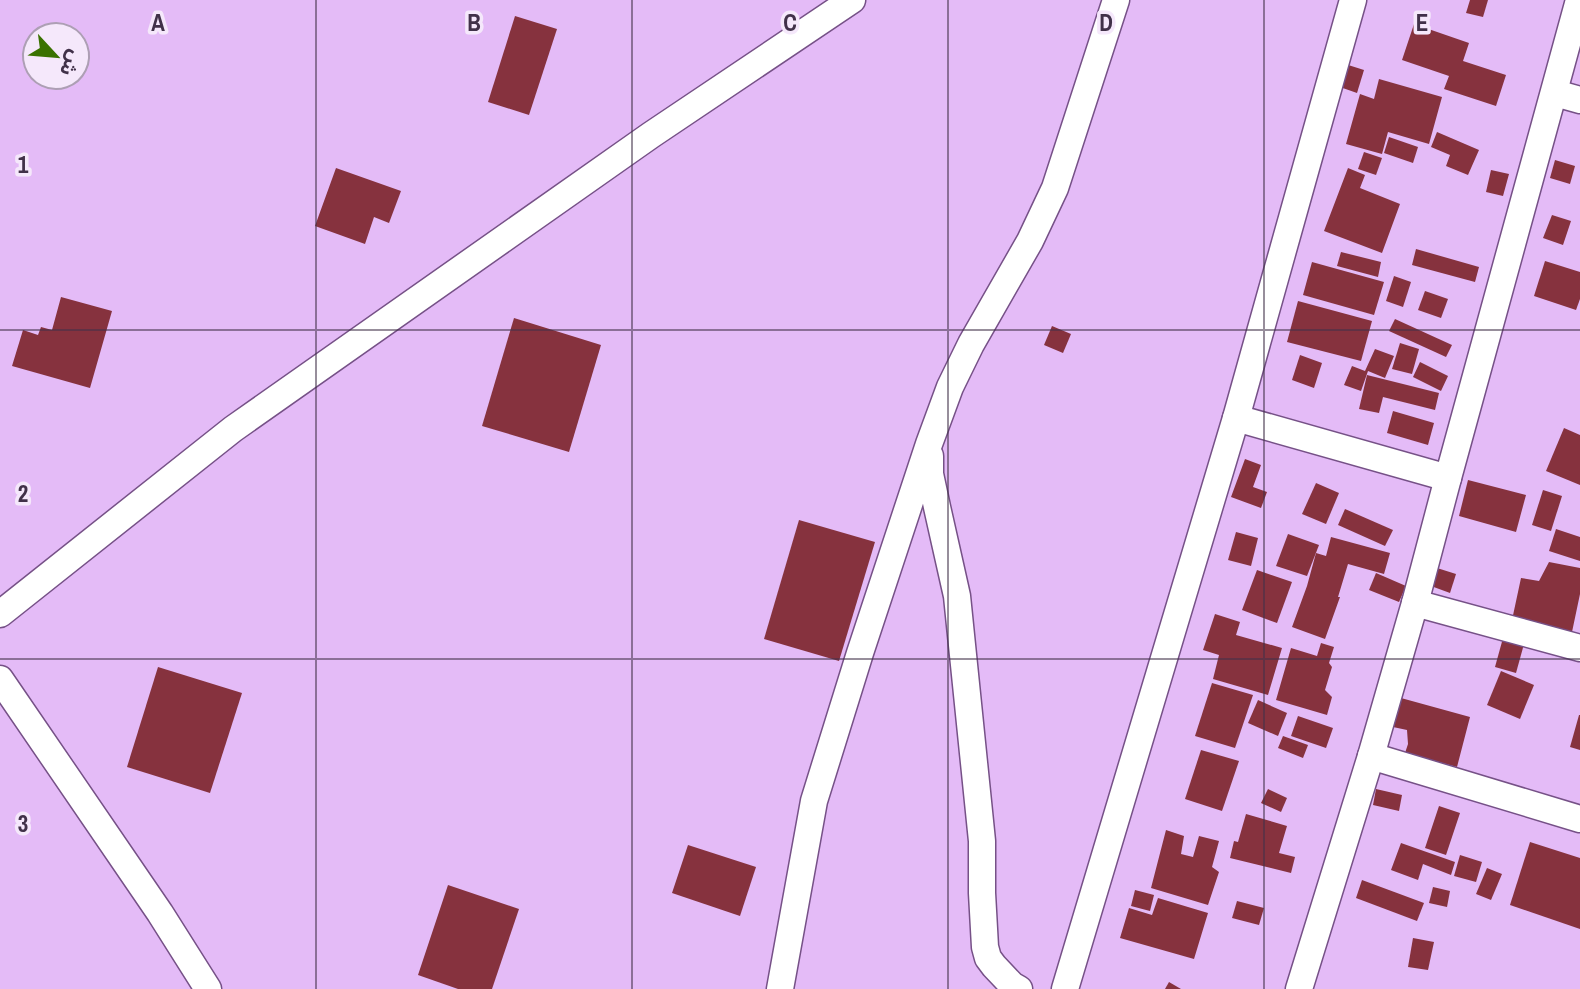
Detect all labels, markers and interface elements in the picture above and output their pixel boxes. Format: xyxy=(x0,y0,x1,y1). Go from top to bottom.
text: A xyxy=(151,7,165,38)
text: B xyxy=(467,7,481,38)
text: C xyxy=(783,7,797,38)
text: D xyxy=(1099,7,1113,38)
text: E xyxy=(1416,7,1428,38)
north arrow xyxy=(21,21,91,91)
text: ش xyxy=(54,46,89,81)
text: 1 xyxy=(18,149,29,180)
text: 2 xyxy=(18,478,28,509)
text: 3 xyxy=(18,808,28,839)

